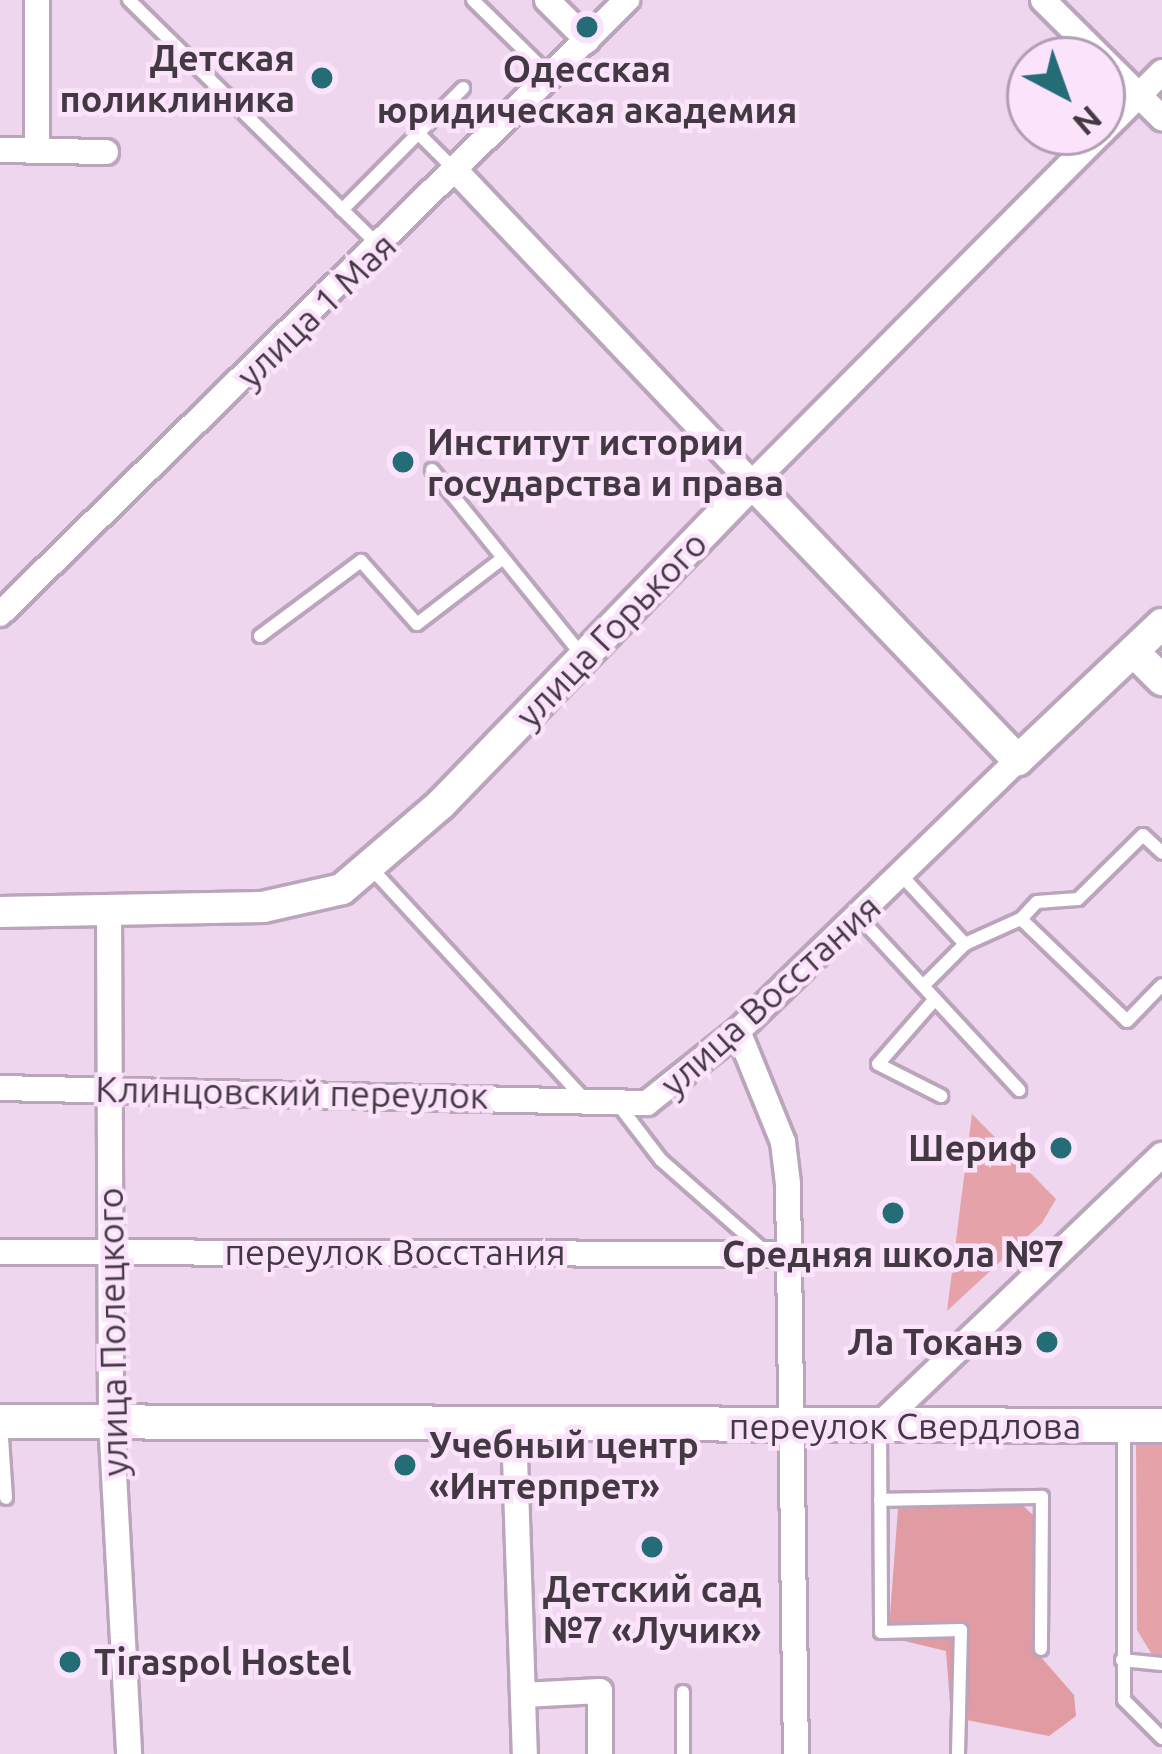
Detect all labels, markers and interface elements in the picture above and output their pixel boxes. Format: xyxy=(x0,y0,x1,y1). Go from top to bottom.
marker: Одесская юридическая академия xyxy=(574,14,600,40)
place label: Детская поликлиника xyxy=(60,35,295,120)
north arrow xyxy=(1006,36,1126,156)
place label: Одесская юридическая академия xyxy=(377,46,797,131)
marker: Детская поликлиника xyxy=(306,62,338,94)
text: N xyxy=(1067,99,1109,143)
street label: улица 1 Мая xyxy=(227,223,405,397)
place label: Институт истории государства и права xyxy=(427,419,784,504)
marker: Институт истории государства и права xyxy=(390,449,416,475)
street label: улица Горького xyxy=(506,522,716,736)
street label: улица Восстания xyxy=(651,885,889,1105)
street label: Клинцовский переулок xyxy=(95,1067,489,1117)
place label: Шериф xyxy=(908,1126,1037,1170)
marker: Шериф xyxy=(1048,1135,1074,1161)
street label: улица Полецкого xyxy=(88,1187,136,1477)
marker: Средняя школа №7 xyxy=(880,1200,906,1226)
street label: переулок Восстания xyxy=(224,1230,566,1274)
place label: Средняя школа №7 xyxy=(722,1232,1064,1276)
place label: Ла Токанэ xyxy=(847,1320,1023,1364)
marker: Ла Токанэ xyxy=(1034,1329,1060,1355)
street label: переулок Свердлова xyxy=(729,1404,1081,1448)
place label: Учебный центр «Интерпрет» xyxy=(429,1422,699,1507)
marker: Учебный центр «Интерпрет» xyxy=(392,1452,418,1478)
marker: Детский сад №7 «Лучик» xyxy=(639,1534,665,1560)
place label: Детский сад №7 «Лучик» xyxy=(543,1566,761,1651)
place label: Tiraspol Hostel xyxy=(94,1640,352,1684)
marker: Tiraspol Hostel xyxy=(57,1649,83,1675)

